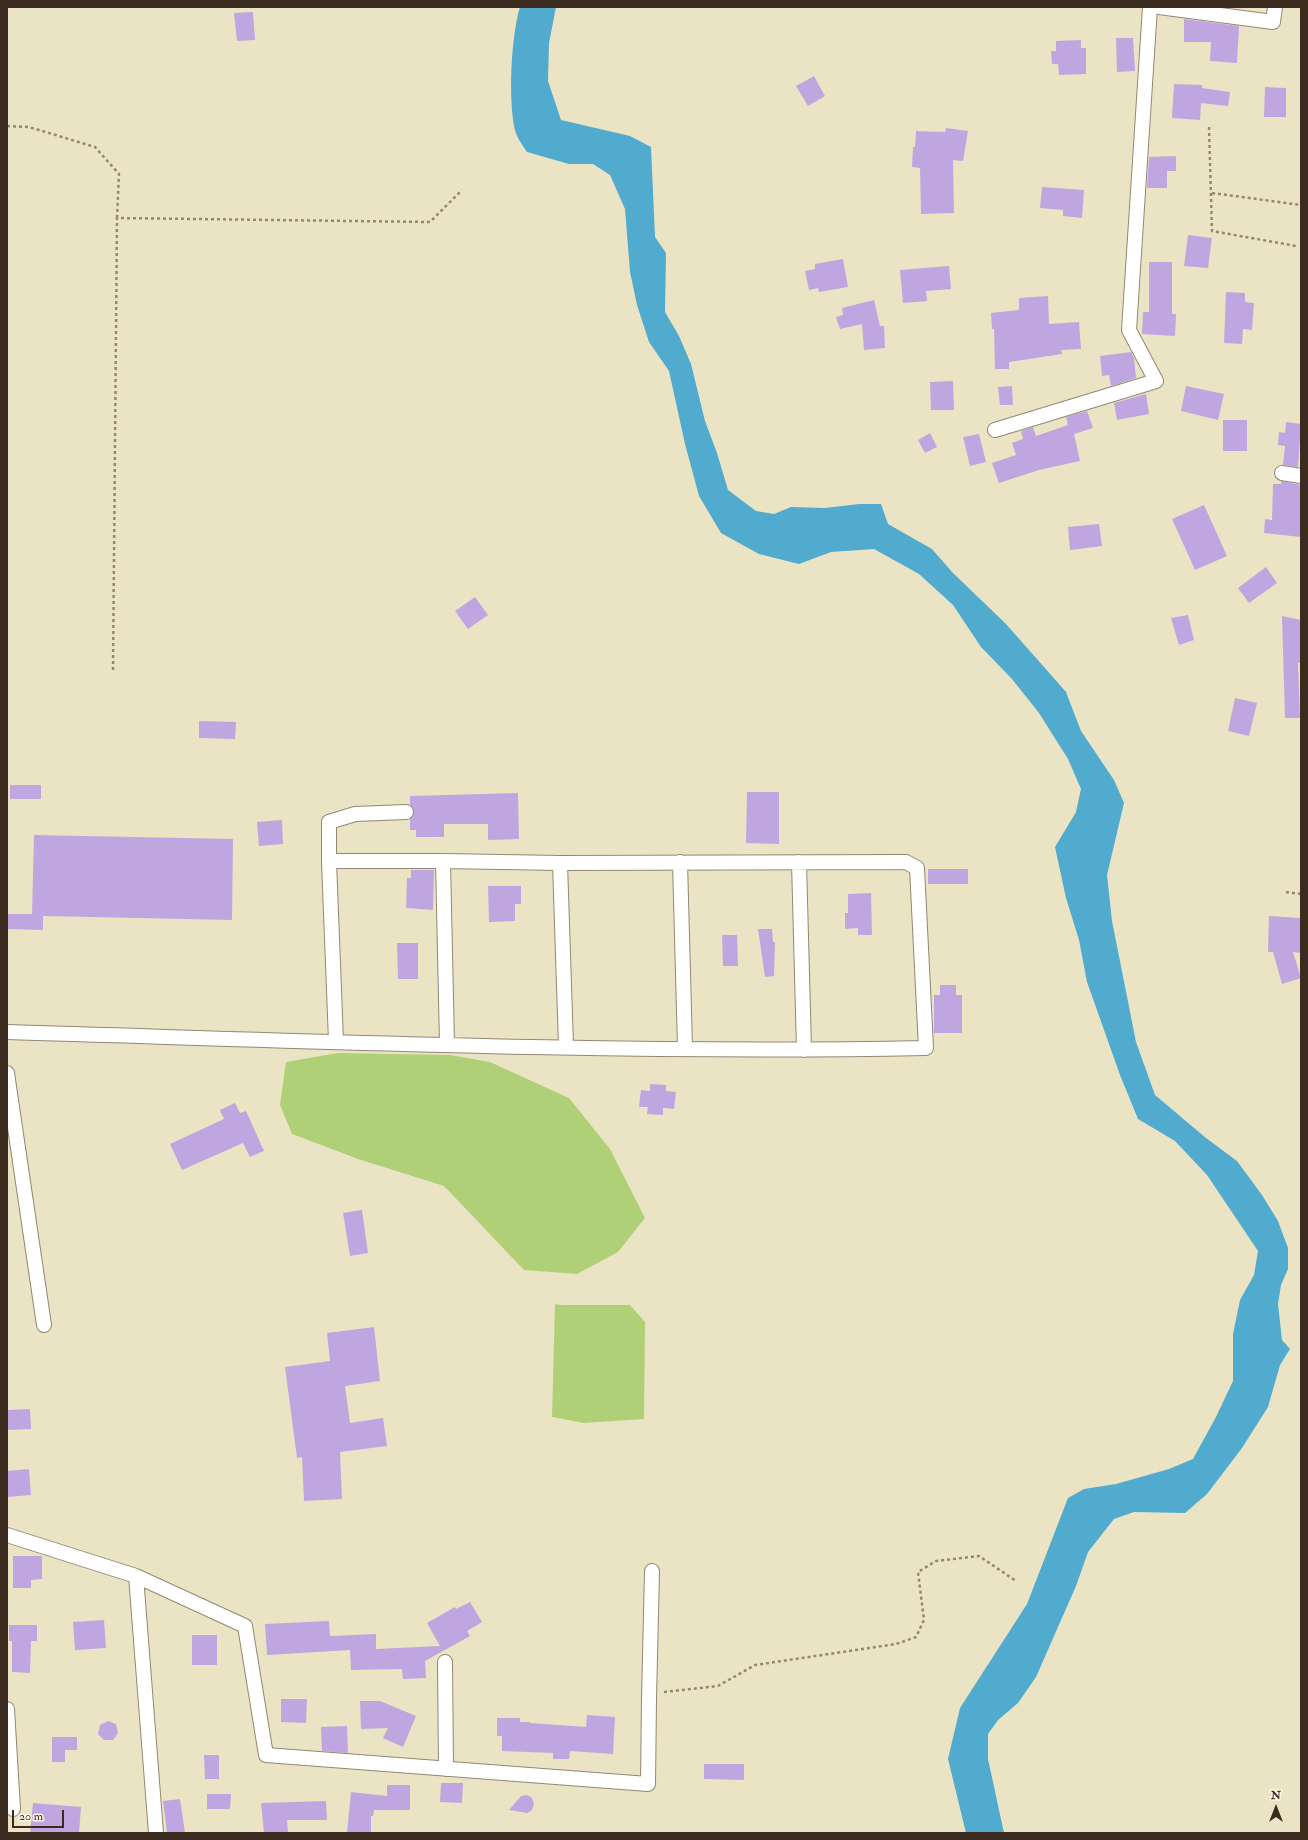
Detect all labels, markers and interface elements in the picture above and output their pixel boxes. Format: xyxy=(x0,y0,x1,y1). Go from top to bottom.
north arrow xyxy=(1256,1788,1296,1828)
text: N xyxy=(1271,1789,1281,1802)
scale bar xyxy=(14,1802,66,1828)
text: 20 m xyxy=(19,1809,43,1824)

